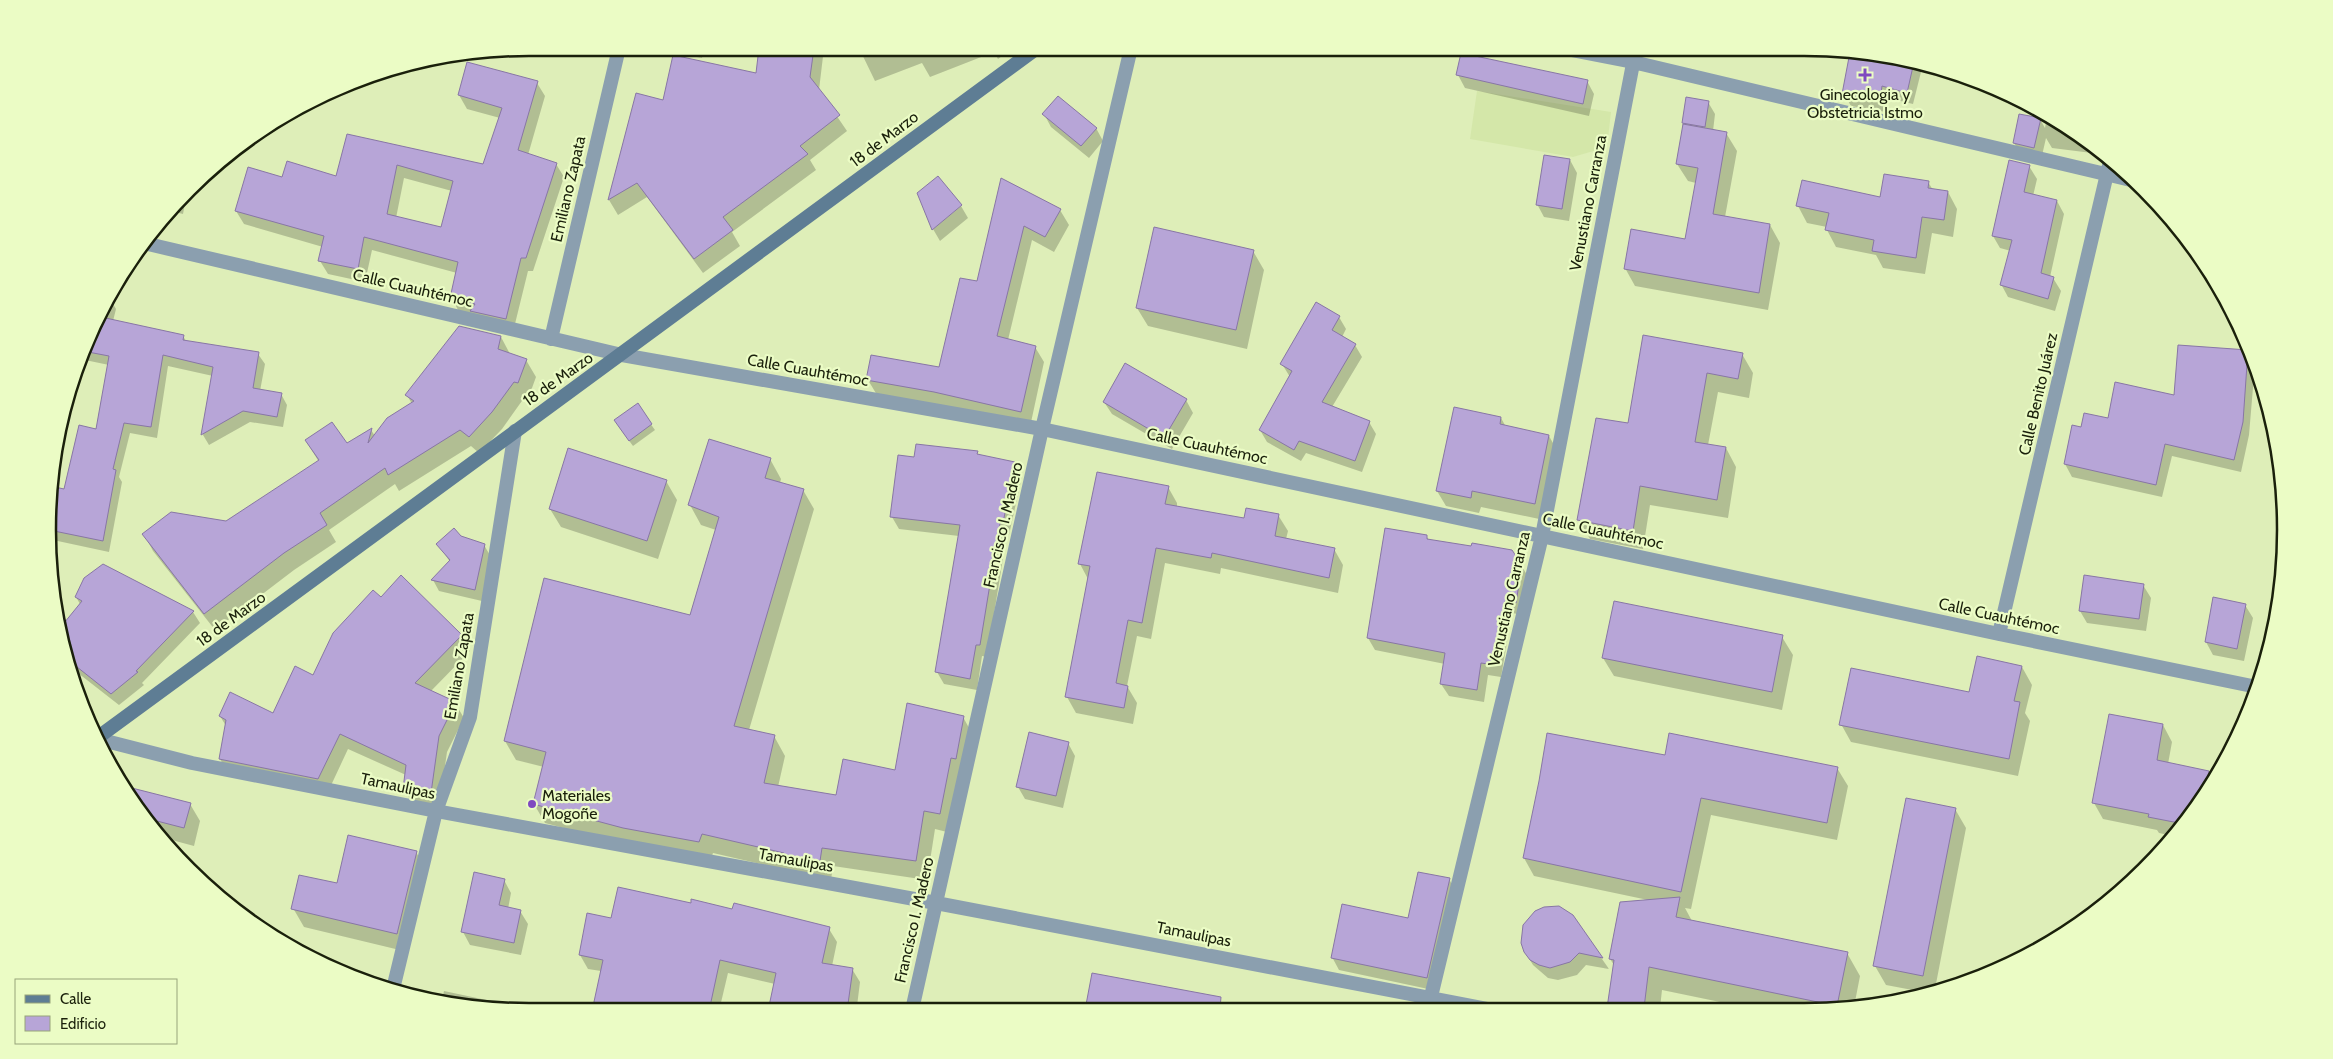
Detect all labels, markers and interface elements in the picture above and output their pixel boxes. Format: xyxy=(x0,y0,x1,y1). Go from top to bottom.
marker: Ginecologia y Obstetricia Istmo xyxy=(1858,68,1872,82)
place label: Ginecologia y Obstetricia Istmo xyxy=(1807,85,1923,122)
street label: 18 de Marzo xyxy=(846,107,922,171)
street label: Venustiano Carranza xyxy=(1565,133,1611,273)
street label: Emiliano Zapata xyxy=(547,134,589,244)
street label: Calle Cuauhtémoc xyxy=(351,265,475,311)
street label: Calle Benito Juárez xyxy=(2015,330,2061,457)
street label: 18 de Marzo xyxy=(519,348,597,410)
street label: Calle Cuauhtémoc xyxy=(746,350,870,390)
street label: Calle Cuauhtémoc xyxy=(1145,424,1269,468)
street label: Francisco I. Madero xyxy=(979,460,1027,590)
street label: Calle Cuauhtémoc xyxy=(1541,509,1665,553)
street label: Venustiano Carranza xyxy=(1484,529,1534,668)
street label: 18 de Marzo xyxy=(193,587,269,650)
street label: Calle Cuauhtémoc xyxy=(1937,594,2061,638)
street label: Emiliano Zapata xyxy=(440,611,478,721)
street label: Tamaulipas xyxy=(359,769,437,803)
place label: Materiales Mogoñe xyxy=(542,786,611,823)
marker: Materiales Mogoñe xyxy=(526,798,538,810)
street label: Tamaulipas xyxy=(757,844,835,876)
street label: Francisco I. Madero xyxy=(890,855,938,985)
street label: Tamaulipas xyxy=(1155,917,1233,951)
legend xyxy=(15,979,178,1044)
text: Calle xyxy=(60,990,91,1008)
text: Edificio xyxy=(60,1015,106,1033)

